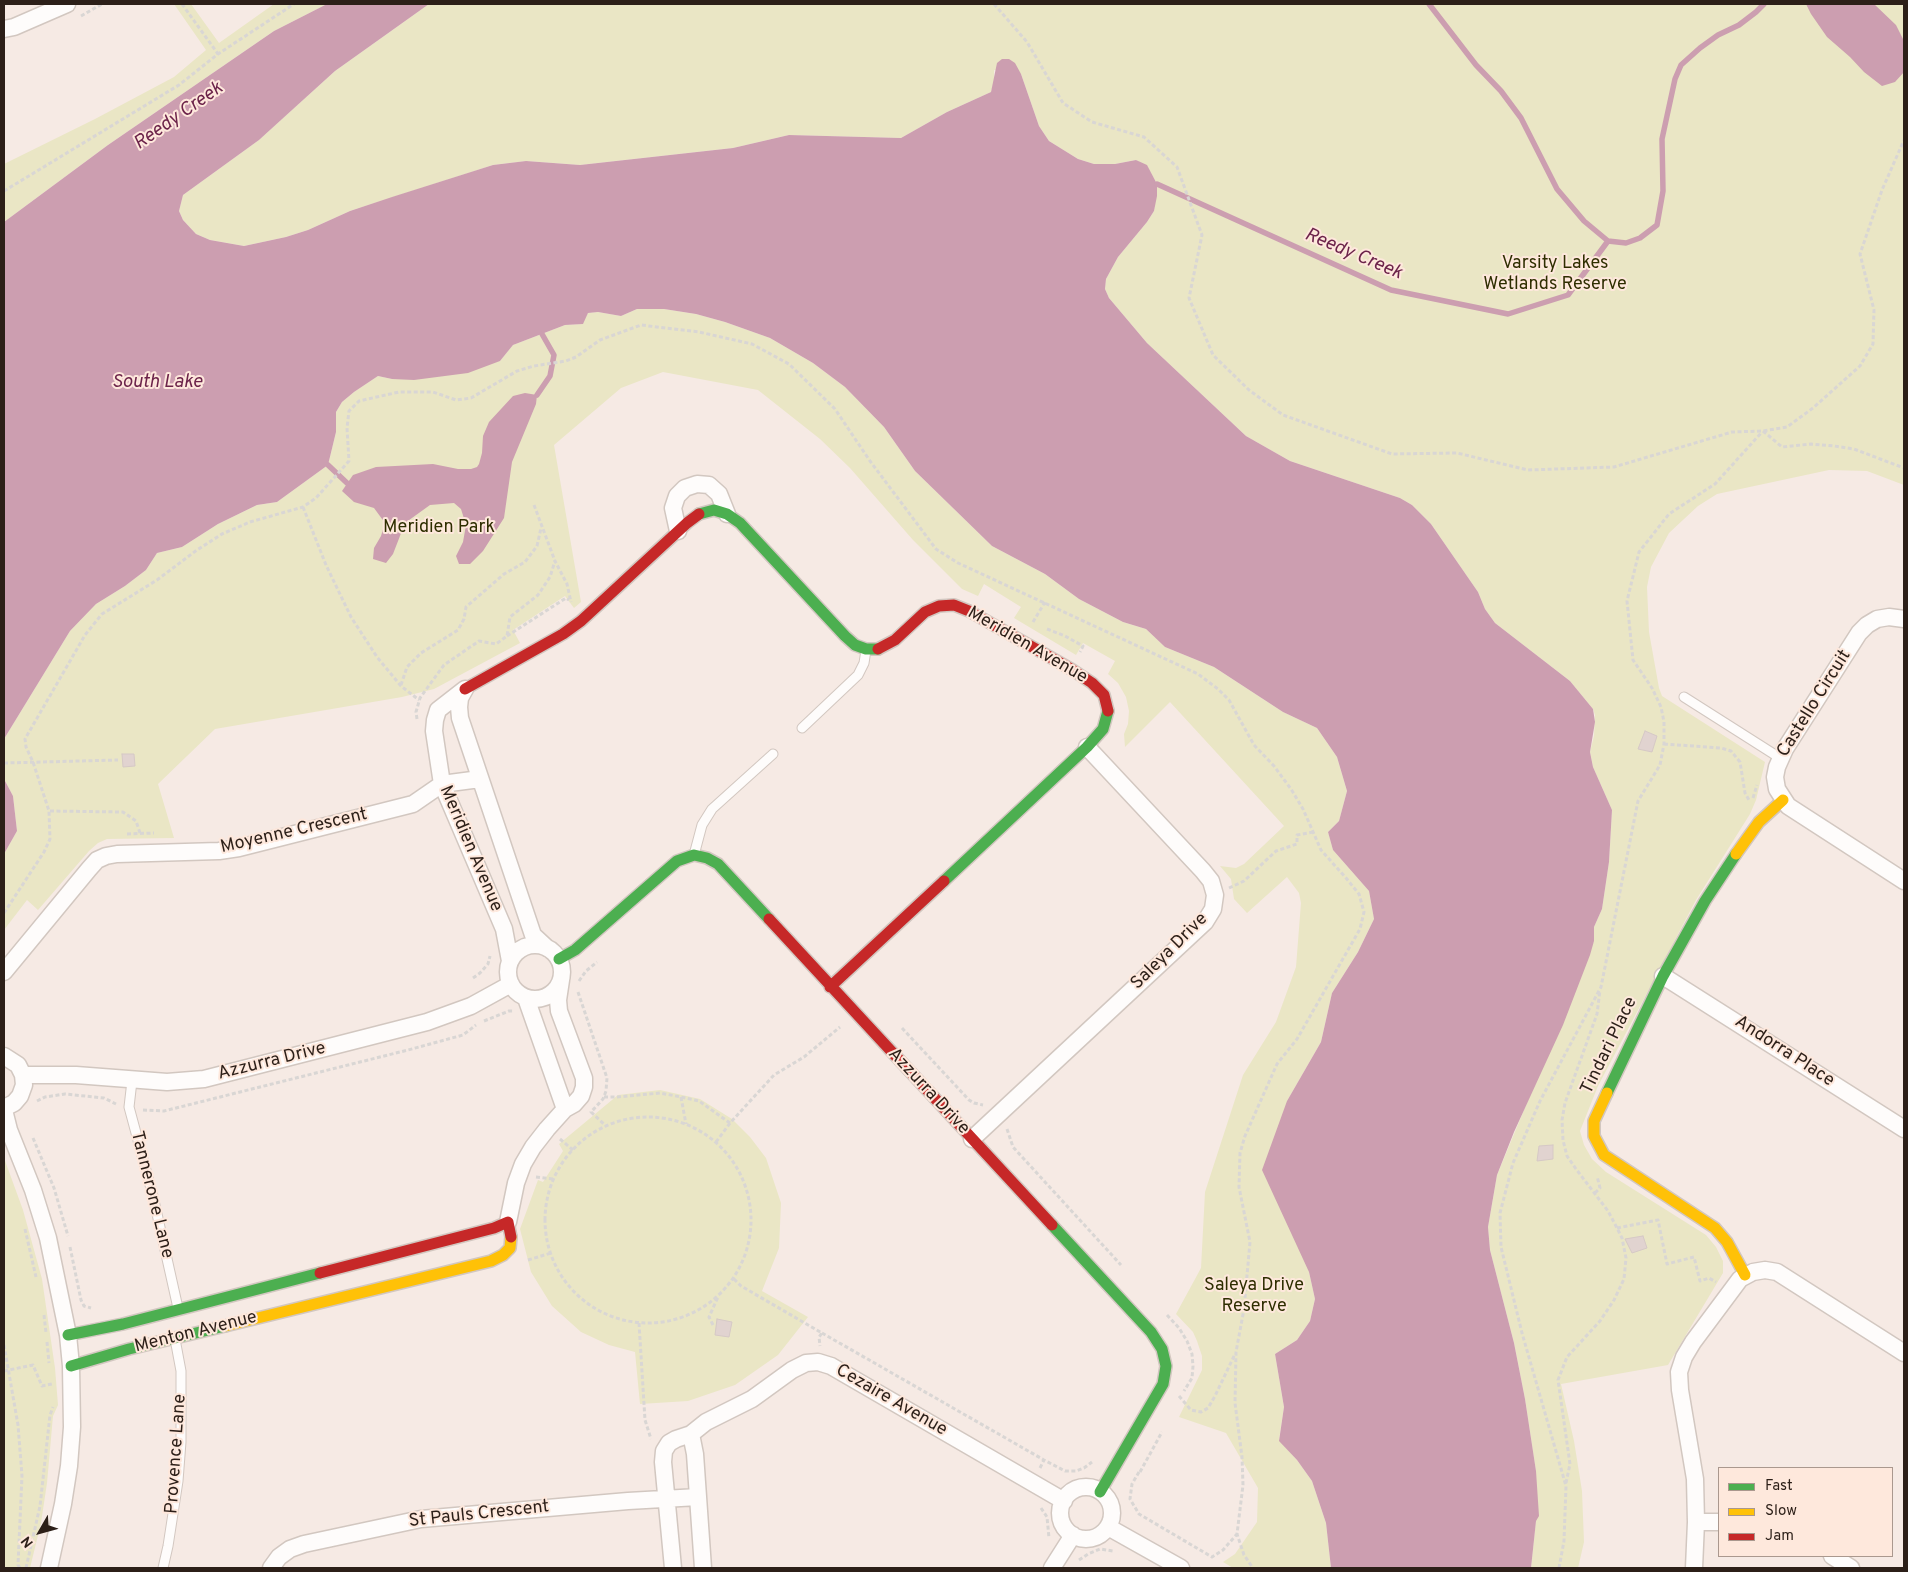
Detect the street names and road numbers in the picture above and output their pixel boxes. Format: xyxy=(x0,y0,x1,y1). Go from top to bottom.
street label: Meridien Avenue xyxy=(963,603,1091,689)
street label: Castello Circuit xyxy=(1773,646,1857,762)
street label: Meridien Avenue xyxy=(434,783,506,915)
street label: Moyenne Crescent xyxy=(218,805,370,859)
street label: Saleya Drive xyxy=(1127,909,1213,995)
street label: Tindari Place xyxy=(1577,994,1643,1098)
street label: Andorra Place xyxy=(1730,1012,1838,1092)
street label: Azzurra Drive xyxy=(216,1038,328,1086)
street label: Azzurra Drive xyxy=(882,1044,974,1140)
street label: Tannerone Lane xyxy=(125,1129,177,1261)
street label: Menton Avenue xyxy=(133,1307,259,1359)
street label: Cezaire Avenue xyxy=(831,1360,951,1442)
street label: Provence Lane xyxy=(162,1393,192,1515)
street label: St Pauls Crescent xyxy=(408,1497,550,1533)

